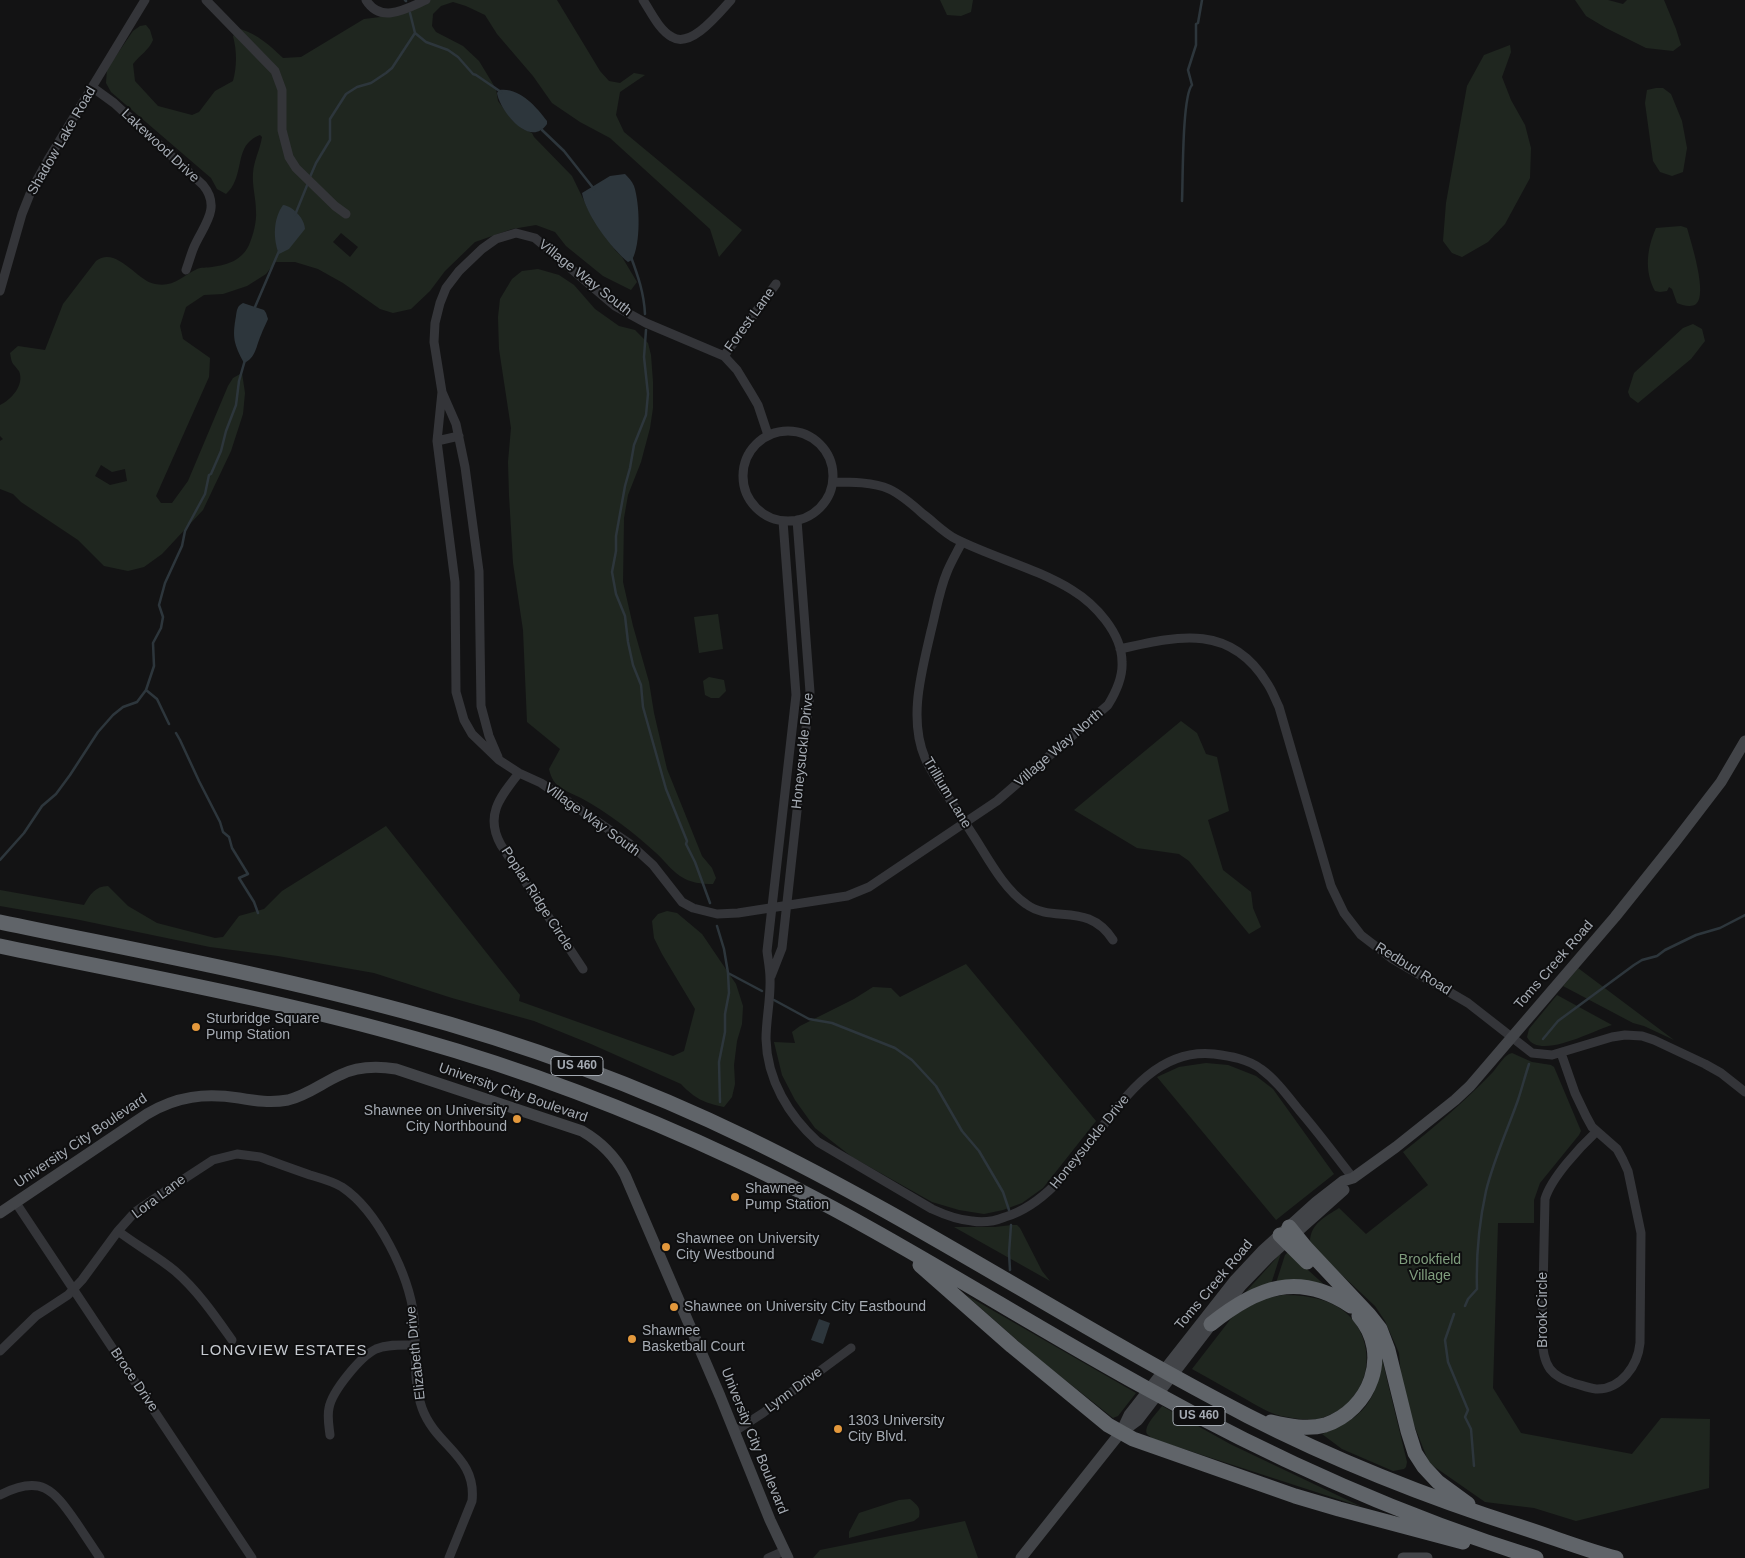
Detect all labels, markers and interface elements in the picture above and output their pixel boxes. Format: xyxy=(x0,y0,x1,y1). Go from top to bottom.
street label: Shadow Lake Road xyxy=(24,84,100,198)
street label: Lakewood Drive xyxy=(118,106,202,186)
street label: Village Way South xyxy=(535,236,635,320)
street label: Forest Lane xyxy=(721,285,779,355)
street label: Honeysuckle Drive xyxy=(789,692,817,810)
street label: Village Way North xyxy=(1012,705,1106,791)
street label: Trillium Lane xyxy=(919,755,975,831)
street label: Village Way South xyxy=(541,780,643,860)
street label: Poplar Ridge Circle xyxy=(497,844,577,954)
street label: Toms Creek Road xyxy=(1511,917,1597,1013)
street label: Redbud Road xyxy=(1372,939,1454,999)
place label: Sturbridge Square Pump Station xyxy=(206,1011,320,1044)
marker: Sturbridge Square Pump Station xyxy=(190,1021,202,1033)
road number: US 460 xyxy=(551,1056,603,1076)
street label: University City Boulevard xyxy=(436,1060,590,1126)
street label: University City Boulevard xyxy=(11,1090,151,1192)
street label: Honeysuckle Drive xyxy=(1047,1091,1133,1193)
place label: Shawnee on University City Northbound xyxy=(364,1103,507,1136)
marker: Shawnee on University City Northbound xyxy=(511,1113,523,1125)
street label: Lora Lane xyxy=(129,1171,189,1223)
place label: Shawnee Pump Station xyxy=(745,1181,829,1214)
marker: Shawnee Pump Station xyxy=(729,1191,741,1203)
place label: Shawnee on University City Westbound xyxy=(676,1231,819,1264)
street label: Toms Creek Road xyxy=(1172,1237,1256,1333)
marker: Shawnee on University City Westbound xyxy=(660,1241,672,1253)
park label: Brookfield Village xyxy=(1399,1252,1461,1284)
street label: Brook Circle xyxy=(1535,1272,1551,1348)
place label: Shawnee on University City Eastbound xyxy=(684,1299,926,1315)
marker: Shawnee on University City Eastbound xyxy=(668,1301,680,1313)
street label: Elizabeth Drive xyxy=(403,1305,429,1401)
place label: Shawnee Basketball Court xyxy=(642,1323,745,1355)
marker: Shawnee Basketball Court xyxy=(626,1333,638,1345)
district label: LONGVIEW ESTATES xyxy=(198,1342,370,1360)
street label: Broce Drive xyxy=(107,1345,161,1415)
street label: Lynn Drive xyxy=(762,1364,826,1416)
street label: University City Boulevard xyxy=(717,1365,791,1517)
road number: US 460 xyxy=(1173,1406,1225,1425)
place label: 1303 University City Blvd. xyxy=(848,1413,944,1445)
marker: 1303 University City Blvd. xyxy=(832,1423,844,1435)

